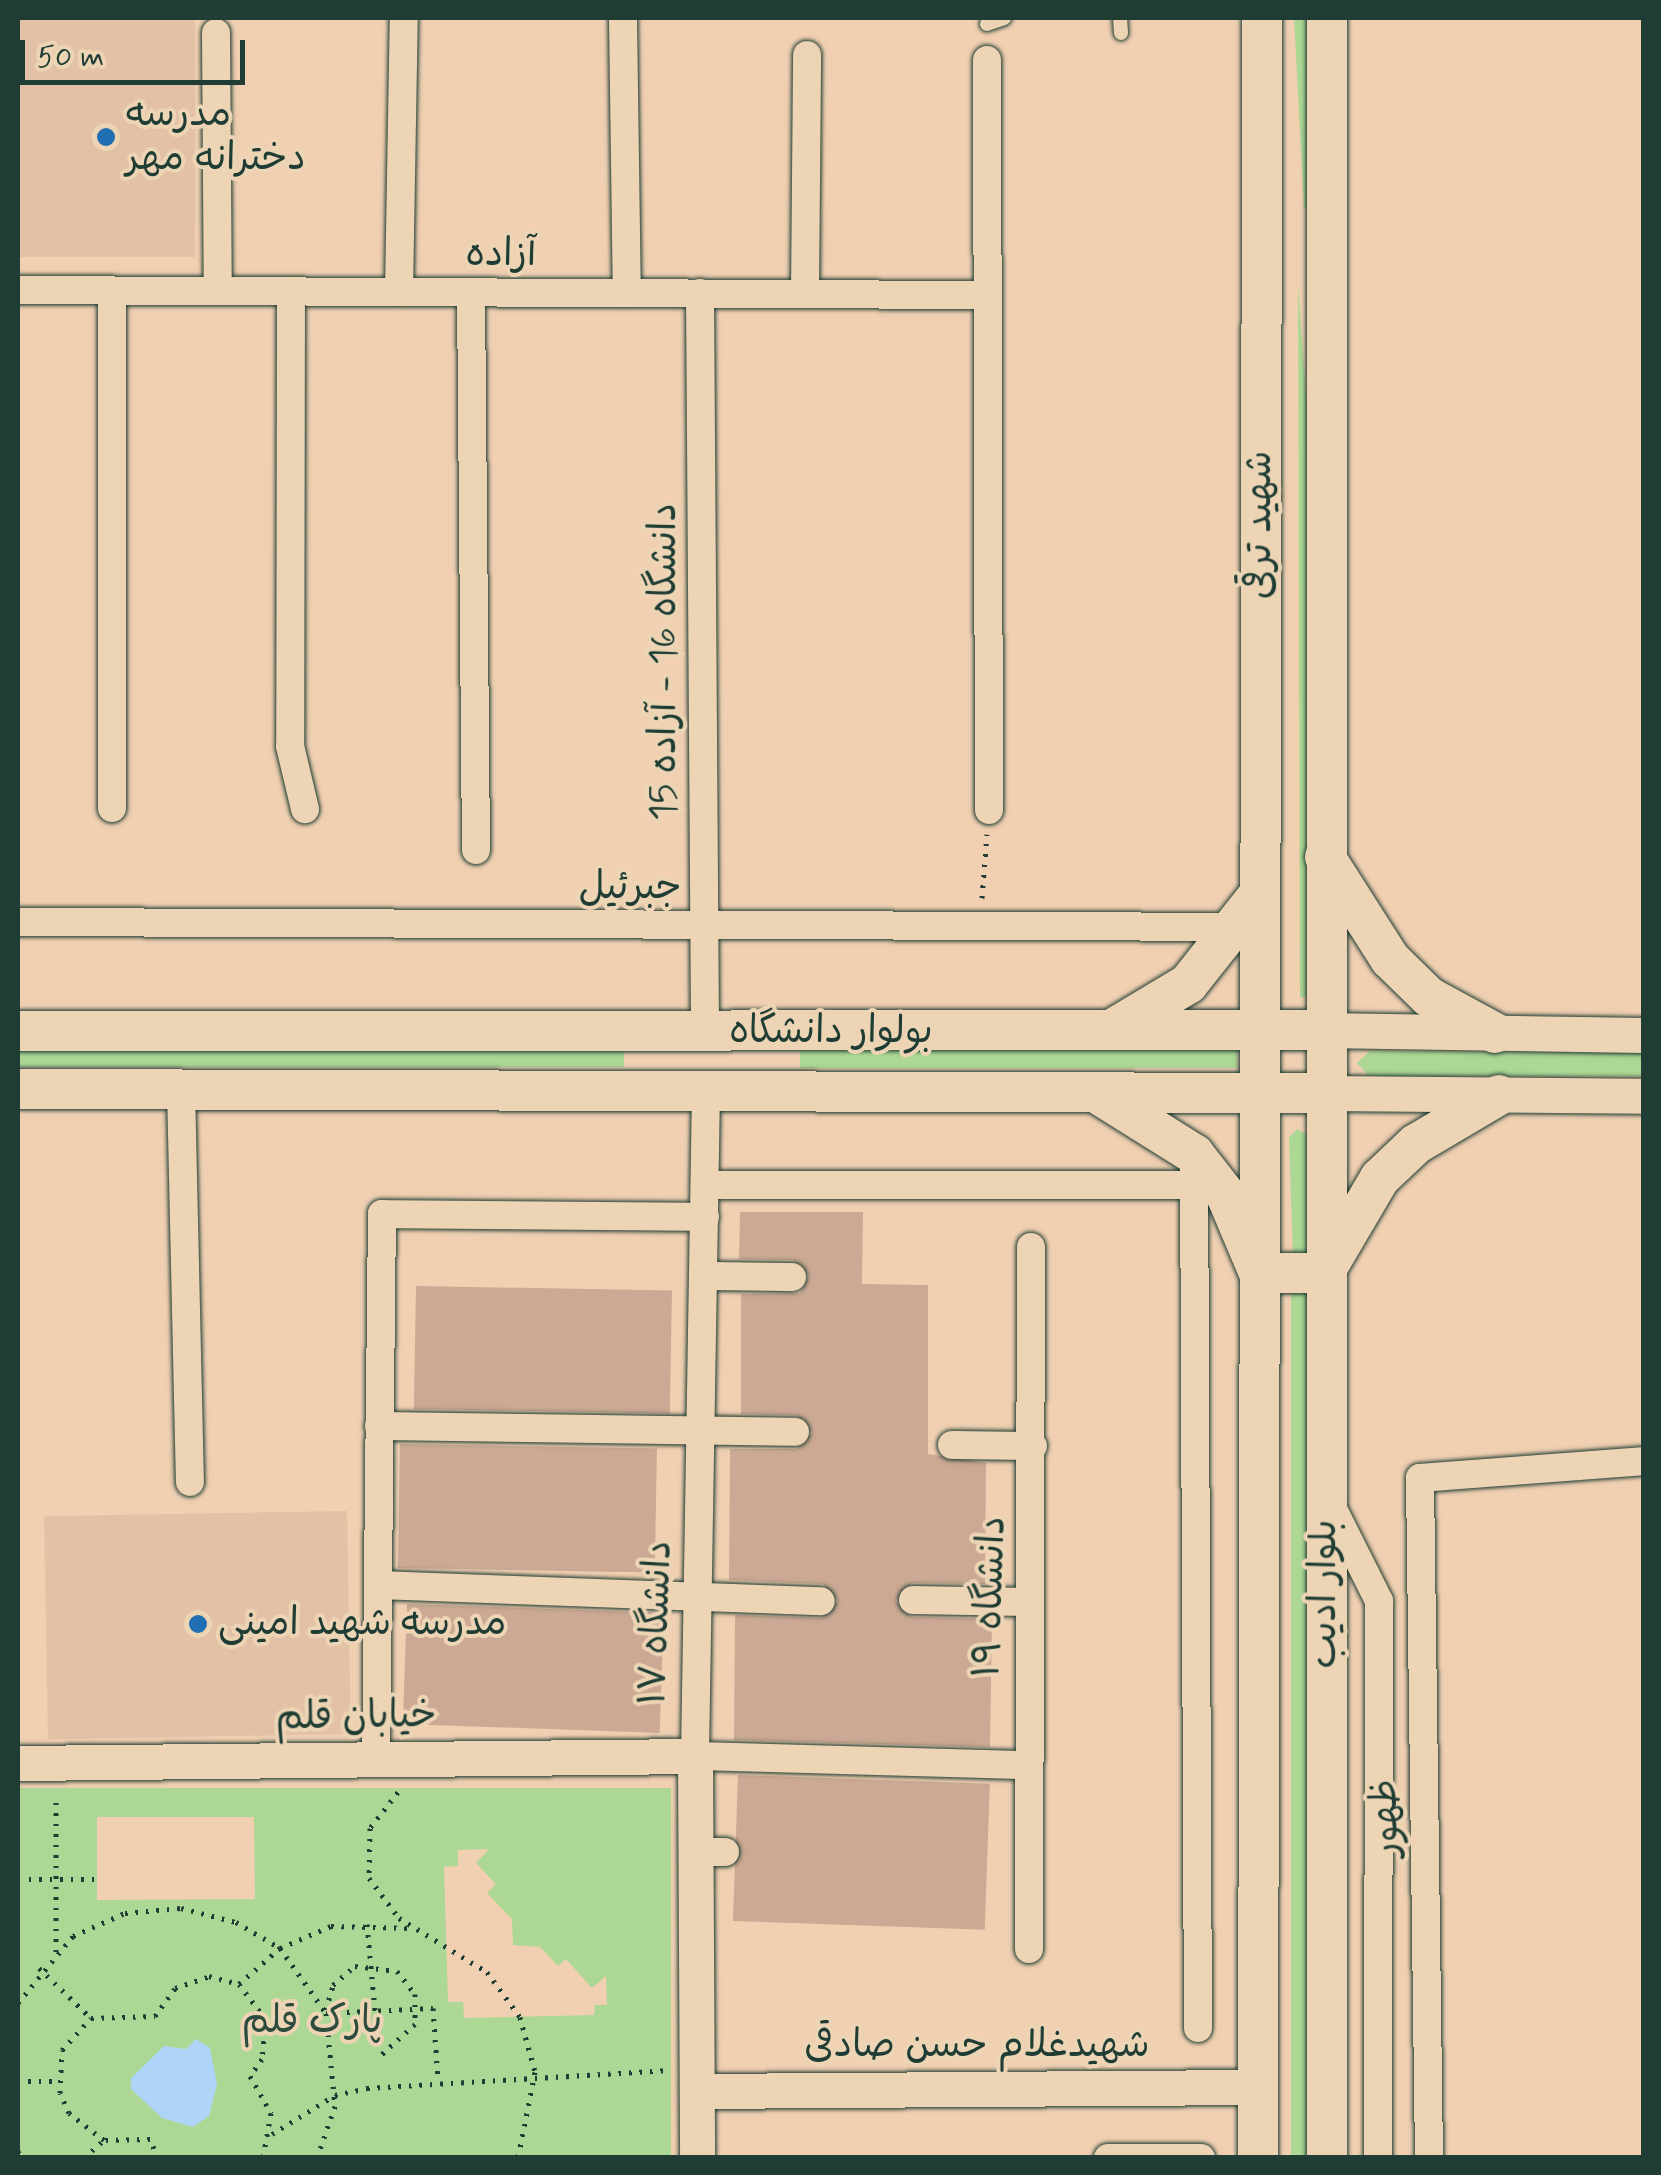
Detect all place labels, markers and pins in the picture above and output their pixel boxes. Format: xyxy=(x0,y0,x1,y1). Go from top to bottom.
place label: مدرسه دخترانه مهر xyxy=(126,92,306,182)
marker: مدرسه دخترانه مهر xyxy=(95,126,117,148)
place label: مدرسه شهید امینی xyxy=(218,1601,506,1647)
marker: مدرسه شهید امینی xyxy=(187,1613,209,1635)

